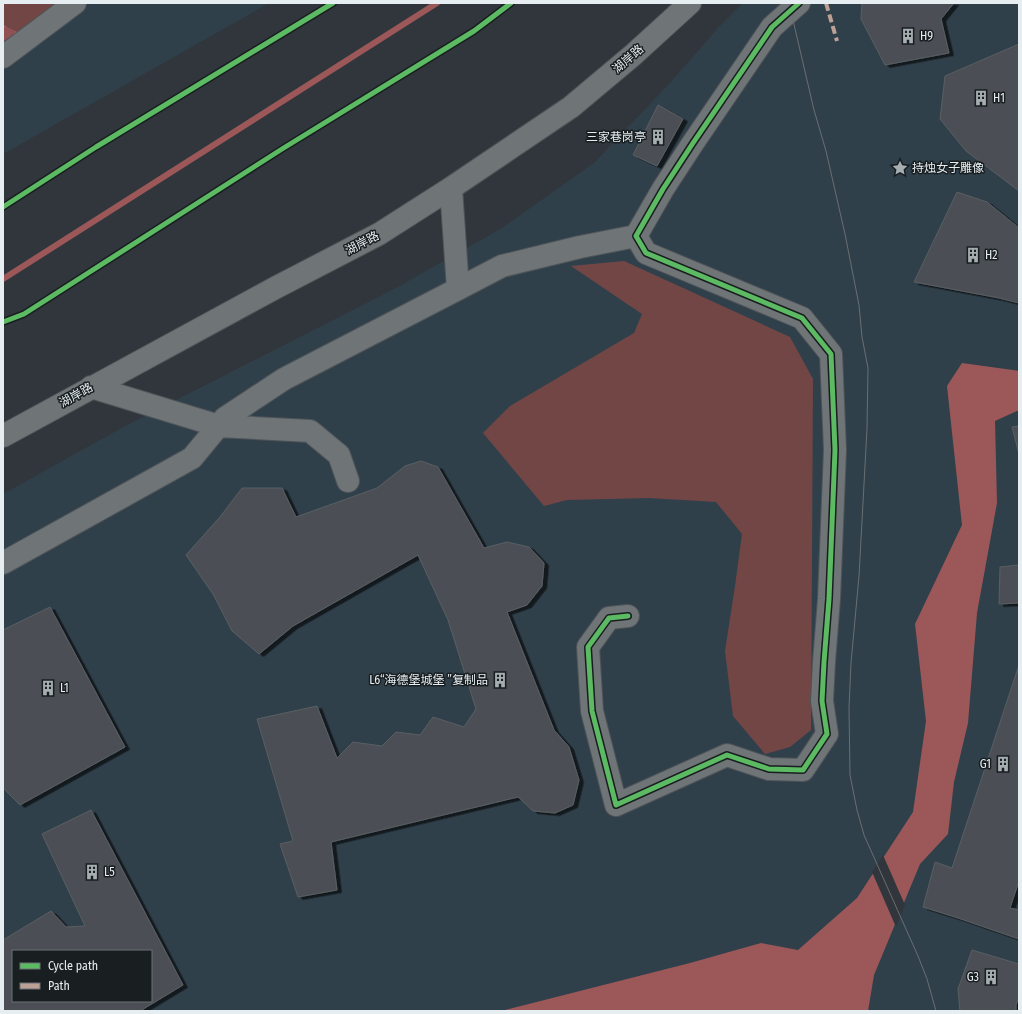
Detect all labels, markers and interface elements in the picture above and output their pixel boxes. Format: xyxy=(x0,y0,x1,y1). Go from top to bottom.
building icon: H9 xyxy=(899,27,917,45)
place label: H9 xyxy=(920,29,933,43)
street label: 湖岸路 xyxy=(610,42,646,76)
building icon: H1 xyxy=(972,89,990,107)
place label: H1 xyxy=(993,91,1005,105)
building icon: 三家巷岗亭 xyxy=(649,128,667,146)
place label: 三家巷岗亭 xyxy=(586,130,646,144)
place icon: 持烛女子雕像 xyxy=(891,159,909,177)
place label: 持烛女子雕像 xyxy=(912,161,984,175)
street label: 湖岸路 xyxy=(343,228,381,258)
building icon: H2 xyxy=(964,246,982,264)
place label: H2 xyxy=(985,248,998,262)
street label: 湖岸路 xyxy=(57,380,95,410)
building icon: L6“海德堡城堡 ”复制品 xyxy=(491,671,509,689)
place label: L6“海德堡城堡 ”复制品 xyxy=(369,673,488,687)
building icon: L1 xyxy=(39,679,57,697)
place label: L1 xyxy=(60,681,69,695)
building icon: G1 xyxy=(994,755,1012,773)
place label: G1 xyxy=(980,757,991,771)
building icon: L5 xyxy=(83,863,101,881)
place label: L5 xyxy=(104,865,115,879)
legend xyxy=(12,950,152,1002)
text: Cycle path xyxy=(48,959,98,973)
building icon: G3 xyxy=(982,968,1000,986)
place label: G3 xyxy=(967,970,979,984)
text: Path xyxy=(48,979,70,993)

